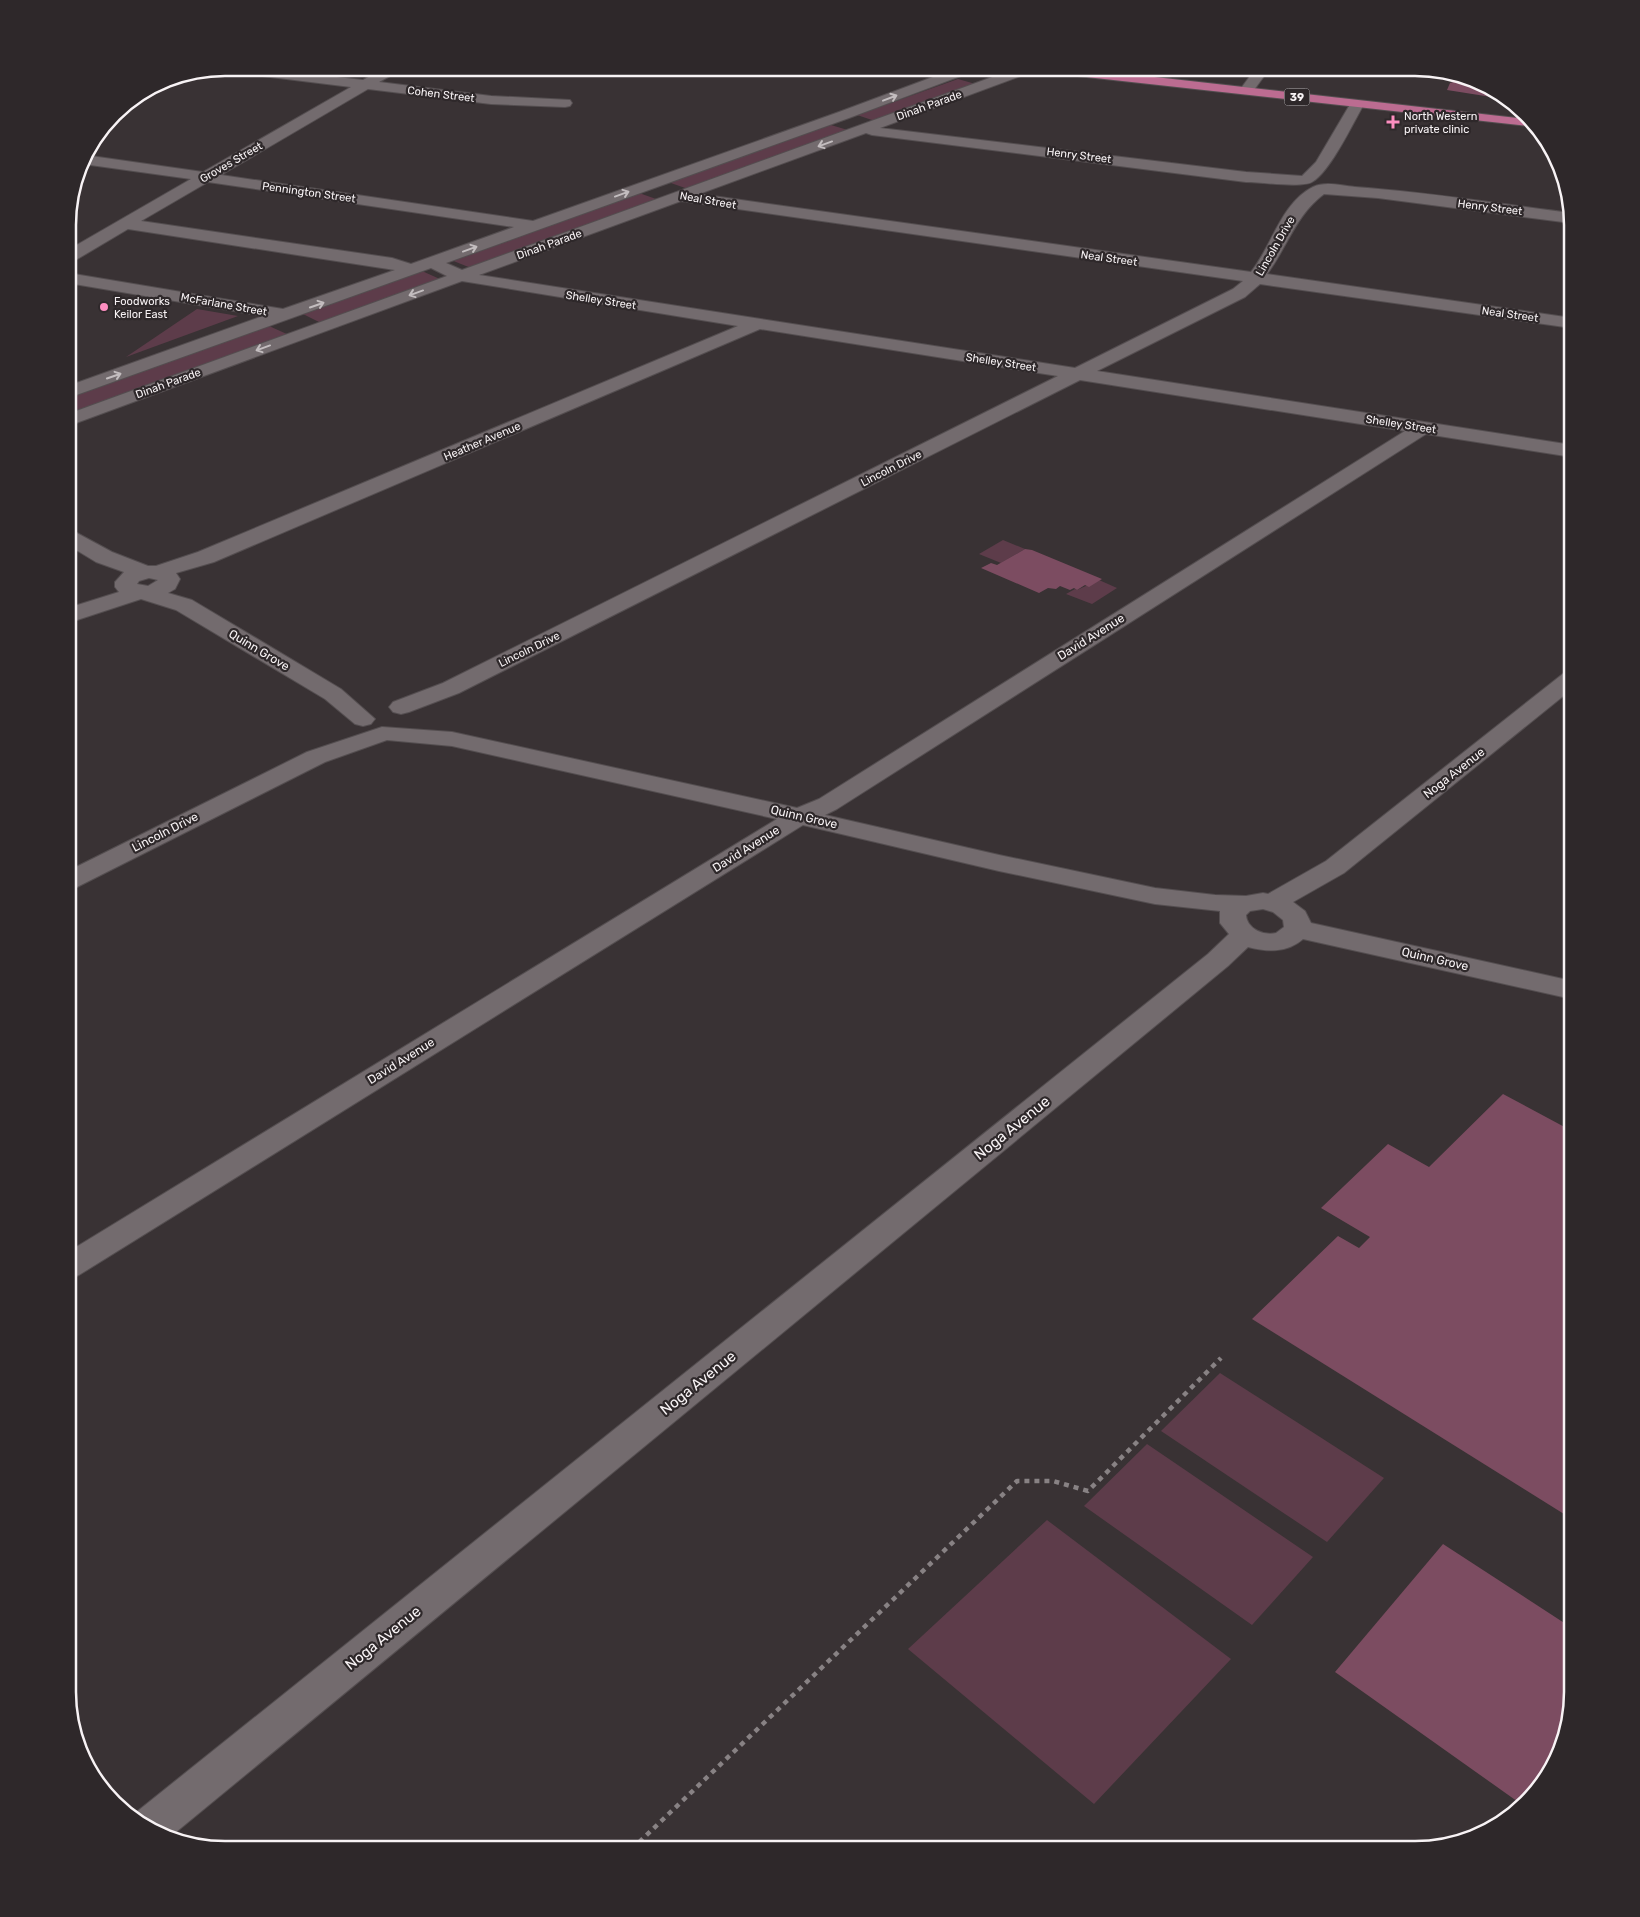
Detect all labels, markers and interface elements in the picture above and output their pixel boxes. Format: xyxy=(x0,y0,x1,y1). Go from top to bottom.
street label: Cohen Street xyxy=(407,84,476,105)
street label: Dinah Parade xyxy=(895,88,963,123)
road number: 39 xyxy=(1284,88,1310,105)
one-way arrow xyxy=(882,93,897,102)
place label: North Western private clinic xyxy=(1404,110,1477,136)
marker: North Western private clinic xyxy=(1386,115,1400,129)
street label: Groves Street xyxy=(198,139,265,186)
one-way arrow xyxy=(818,140,833,149)
street label: Henry Street xyxy=(1046,145,1113,166)
street label: Pennington Street xyxy=(261,180,357,206)
one-way arrow xyxy=(614,189,630,198)
street label: Neal Street xyxy=(679,189,738,212)
street label: Henry Street xyxy=(1457,197,1524,218)
street label: Lincoln Drive xyxy=(1253,214,1298,278)
street label: Dinah Parade xyxy=(515,227,583,262)
one-way arrow xyxy=(461,244,477,253)
street label: Neal Street xyxy=(1080,248,1139,269)
street label: Shelley Street xyxy=(565,288,638,313)
one-way arrow xyxy=(408,289,424,298)
street label: McFarlane Street xyxy=(180,291,269,319)
place label: Foodworks Keilor East xyxy=(114,295,170,321)
one-way arrow xyxy=(309,300,324,309)
marker: Foodworks Keilor East xyxy=(98,301,110,313)
street label: Neal Street xyxy=(1481,304,1540,325)
one-way arrow xyxy=(255,344,271,353)
street label: Shelley Street xyxy=(965,350,1038,375)
street label: Dinah Parade xyxy=(134,366,202,401)
one-way arrow xyxy=(106,370,122,380)
street label: Shelley Street xyxy=(1365,412,1438,437)
street label: Heather Avenue xyxy=(442,419,523,463)
street label: Lincoln Drive xyxy=(859,448,924,489)
street label: David Avenue xyxy=(1055,611,1127,663)
street label: Quinn Grove xyxy=(226,626,292,674)
street label: Lincoln Drive xyxy=(497,629,562,670)
street label: Noga Avenue xyxy=(1421,745,1488,801)
street label: Quinn Grove xyxy=(769,803,839,832)
street label: Lincoln Drive xyxy=(130,809,201,855)
street label: David Avenue xyxy=(710,823,782,875)
street label: Quinn Grove xyxy=(1400,945,1470,974)
street label: David Avenue xyxy=(365,1035,437,1087)
street label: Noga Avenue xyxy=(971,1092,1053,1164)
street label: Noga Avenue xyxy=(657,1347,739,1419)
street label: Noga Avenue xyxy=(342,1602,424,1674)

